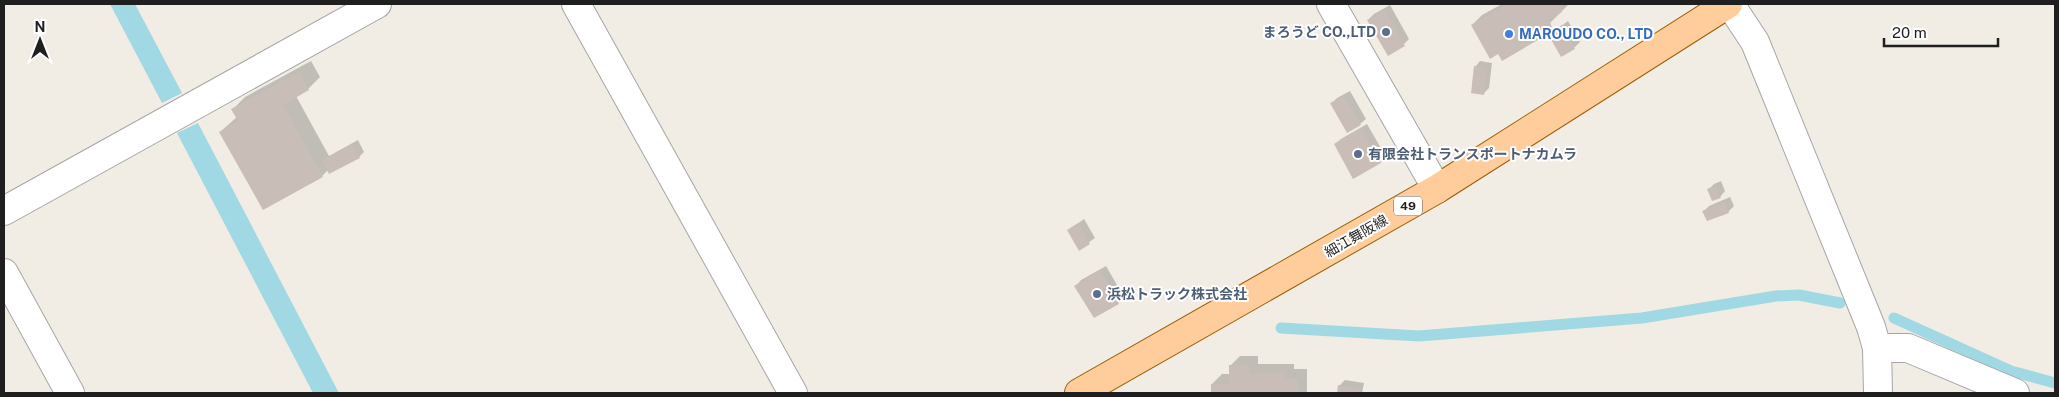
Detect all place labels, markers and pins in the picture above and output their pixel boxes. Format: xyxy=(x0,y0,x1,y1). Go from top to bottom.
place label: まろうど CO.,LTD xyxy=(1263,24,1376,40)
marker: まろうど CO.,LTD xyxy=(1380,26,1392,38)
place label: MAROUDO CO., LTD xyxy=(1519,26,1653,42)
marker: MAROUDO CO., LTD xyxy=(1503,28,1515,40)
place label: 有限会社トランスポートナカムラ xyxy=(1368,146,1577,162)
marker: 有限会社トランスポートナカムラ xyxy=(1352,148,1364,160)
place label: 浜松トラック株式会社 xyxy=(1107,286,1247,302)
marker: 浜松トラック株式会社 xyxy=(1091,288,1103,300)

